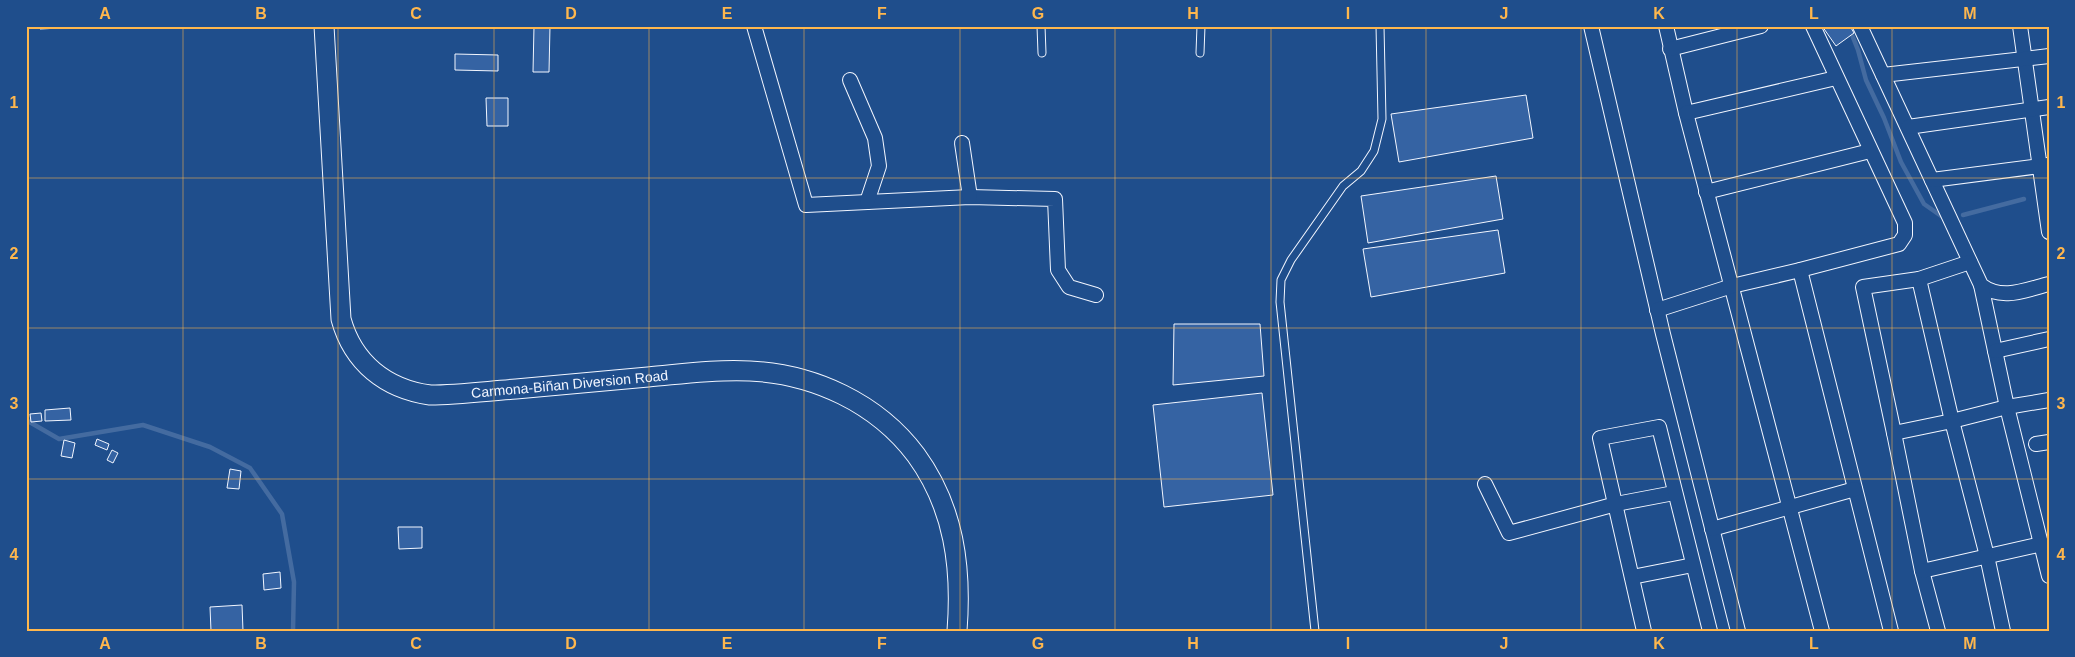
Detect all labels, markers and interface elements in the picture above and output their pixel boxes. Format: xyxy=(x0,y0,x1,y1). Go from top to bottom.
text: A xyxy=(99,5,111,22)
text: B xyxy=(255,5,267,22)
text: C xyxy=(410,5,422,22)
text: D xyxy=(565,5,577,22)
text: E xyxy=(722,5,733,22)
text: F xyxy=(877,5,887,22)
text: G xyxy=(1032,5,1044,22)
text: H xyxy=(1187,5,1199,22)
text: I xyxy=(1346,5,1350,22)
text: J xyxy=(1500,5,1508,22)
text: K xyxy=(1653,5,1665,22)
text: L xyxy=(1809,5,1819,22)
text: M xyxy=(1963,5,1977,22)
text: 1 xyxy=(10,94,19,111)
text: 1 xyxy=(2057,94,2066,111)
text: 2 xyxy=(10,245,19,262)
text: 2 xyxy=(2057,245,2066,262)
street label: Carmona-Biñan Diversion Road xyxy=(470,367,669,401)
text: 3 xyxy=(10,395,19,412)
text: 3 xyxy=(2057,395,2066,412)
text: 4 xyxy=(10,546,19,563)
text: 4 xyxy=(2057,546,2066,563)
text: A xyxy=(99,635,111,652)
text: B xyxy=(255,635,267,652)
text: C xyxy=(410,635,422,652)
text: D xyxy=(565,635,577,652)
text: E xyxy=(722,635,733,652)
text: F xyxy=(877,635,887,652)
text: G xyxy=(1032,635,1044,652)
text: H xyxy=(1187,635,1199,652)
text: I xyxy=(1346,635,1350,652)
text: J xyxy=(1500,635,1508,652)
text: K xyxy=(1653,635,1665,652)
text: L xyxy=(1809,635,1819,652)
text: M xyxy=(1963,635,1977,652)

